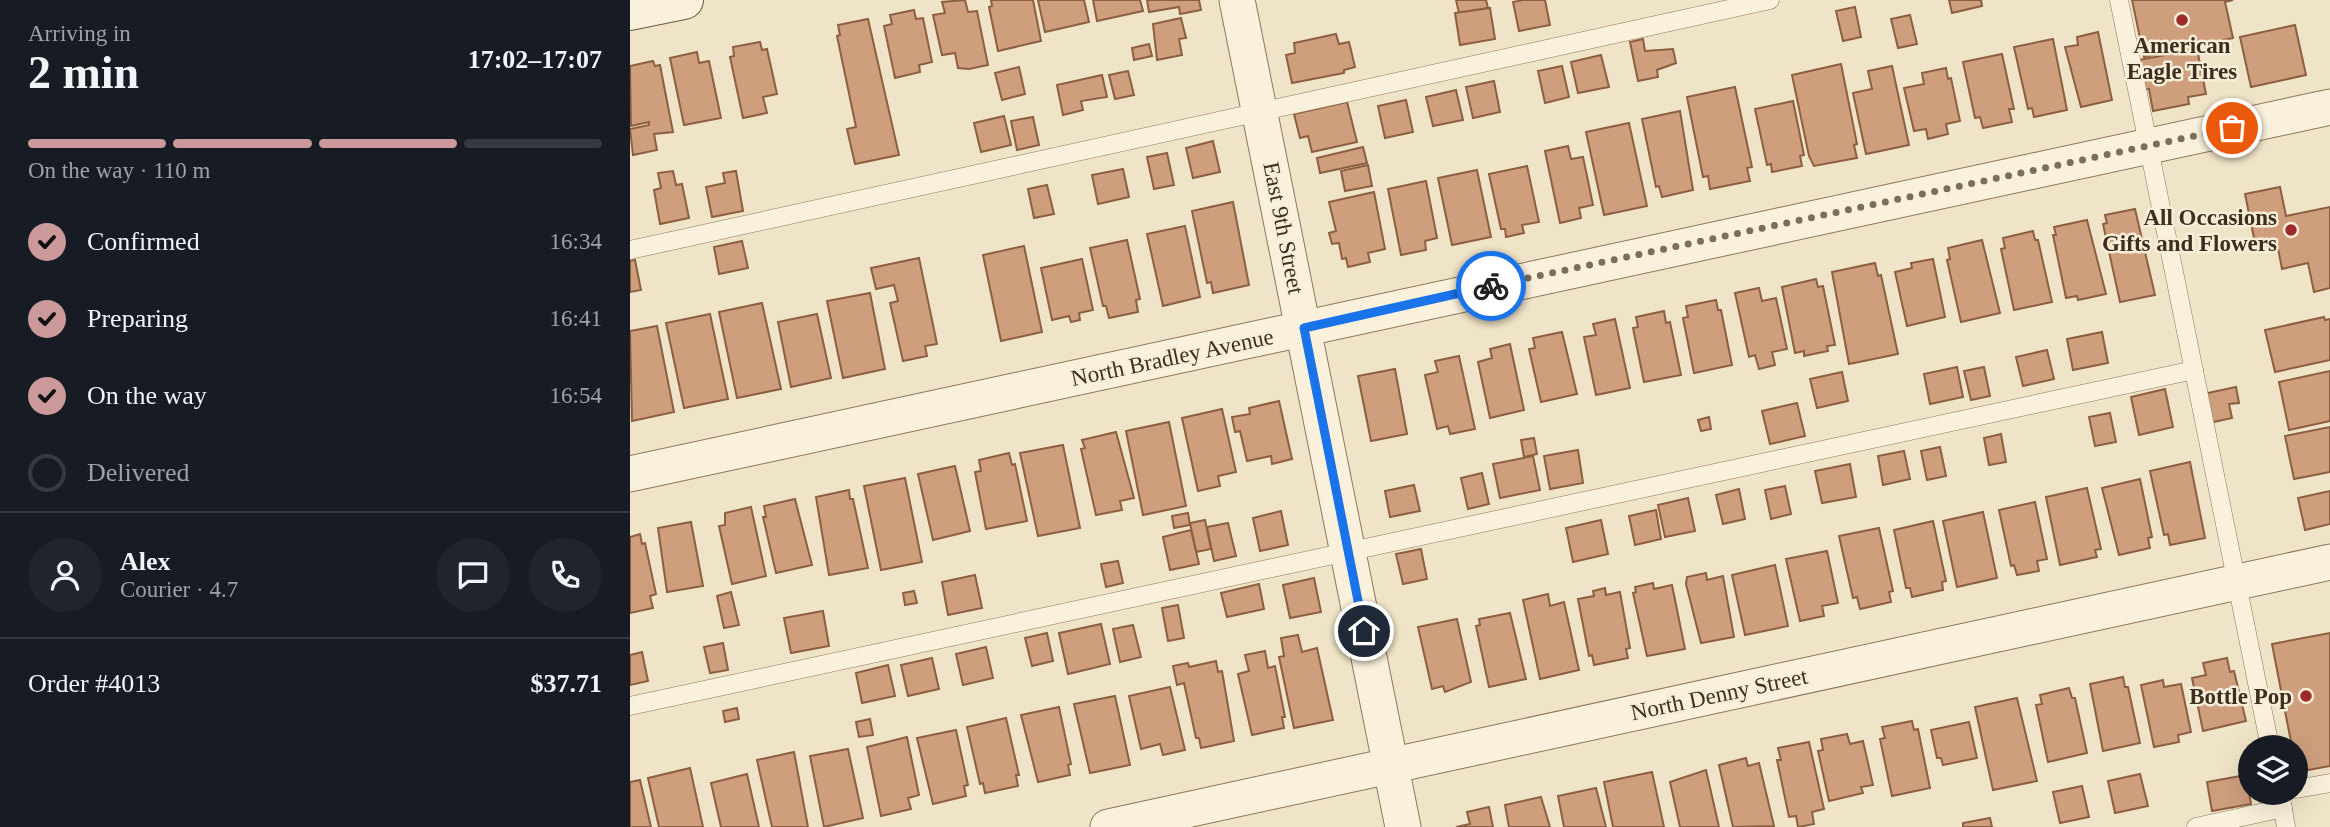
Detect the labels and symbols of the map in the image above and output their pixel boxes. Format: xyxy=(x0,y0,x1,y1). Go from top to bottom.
marker: American Eagle Tires xyxy=(2174,12,2190,28)
place label: American Eagle Tires xyxy=(2127,33,2237,84)
pin xyxy=(2202,98,2262,158)
street label: East 9th Street xyxy=(1258,160,1309,297)
place label: All Occasions Gifts and Flowers xyxy=(2102,205,2277,256)
marker: All Occasions Gifts and Flowers xyxy=(2283,222,2299,238)
courier xyxy=(1456,251,1526,321)
street label: North Bradley Avenue xyxy=(1068,324,1276,391)
pin xyxy=(1334,601,1394,661)
street label: North Denny Street xyxy=(1628,663,1810,725)
place label: Bottle Pop xyxy=(2189,684,2292,709)
marker: Bottle Pop xyxy=(2298,688,2314,704)

